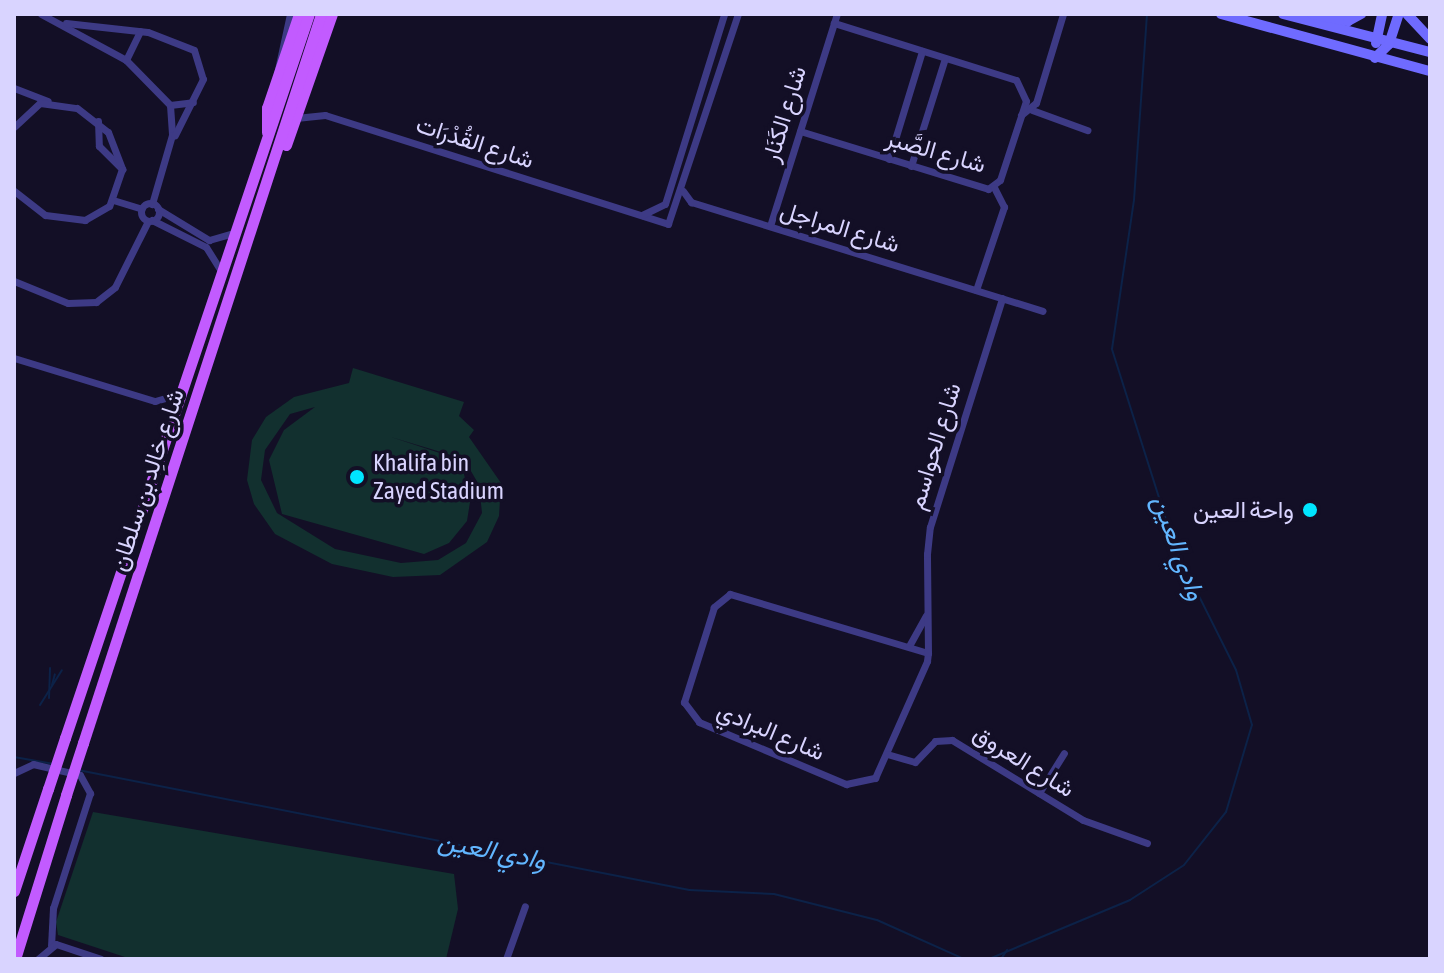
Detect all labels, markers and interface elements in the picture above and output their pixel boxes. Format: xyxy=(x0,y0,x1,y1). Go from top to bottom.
street label: شارع الكَنَار xyxy=(756,63,812,165)
street label: شارع القُدْرَات xyxy=(413,109,537,175)
street label: شارع الصَّبر xyxy=(883,123,989,179)
street label: شارع المراجل xyxy=(777,195,903,259)
street label: شارع الحواسم xyxy=(901,379,967,513)
street label: شارع خالِد بن سلطان xyxy=(104,385,190,575)
place label: Khalifa bin Zayed Stadium xyxy=(373,449,504,505)
marker: Khalifa bin Zayed Stadium xyxy=(348,468,366,486)
water label: وادي العين xyxy=(1145,491,1211,605)
place label: واحة العين xyxy=(1193,496,1294,524)
marker: واحة العين xyxy=(1301,501,1319,519)
street label: شارع البرادي xyxy=(713,695,829,767)
street label: شارع العروق xyxy=(968,719,1080,803)
water label: وادي العين xyxy=(435,825,549,877)

